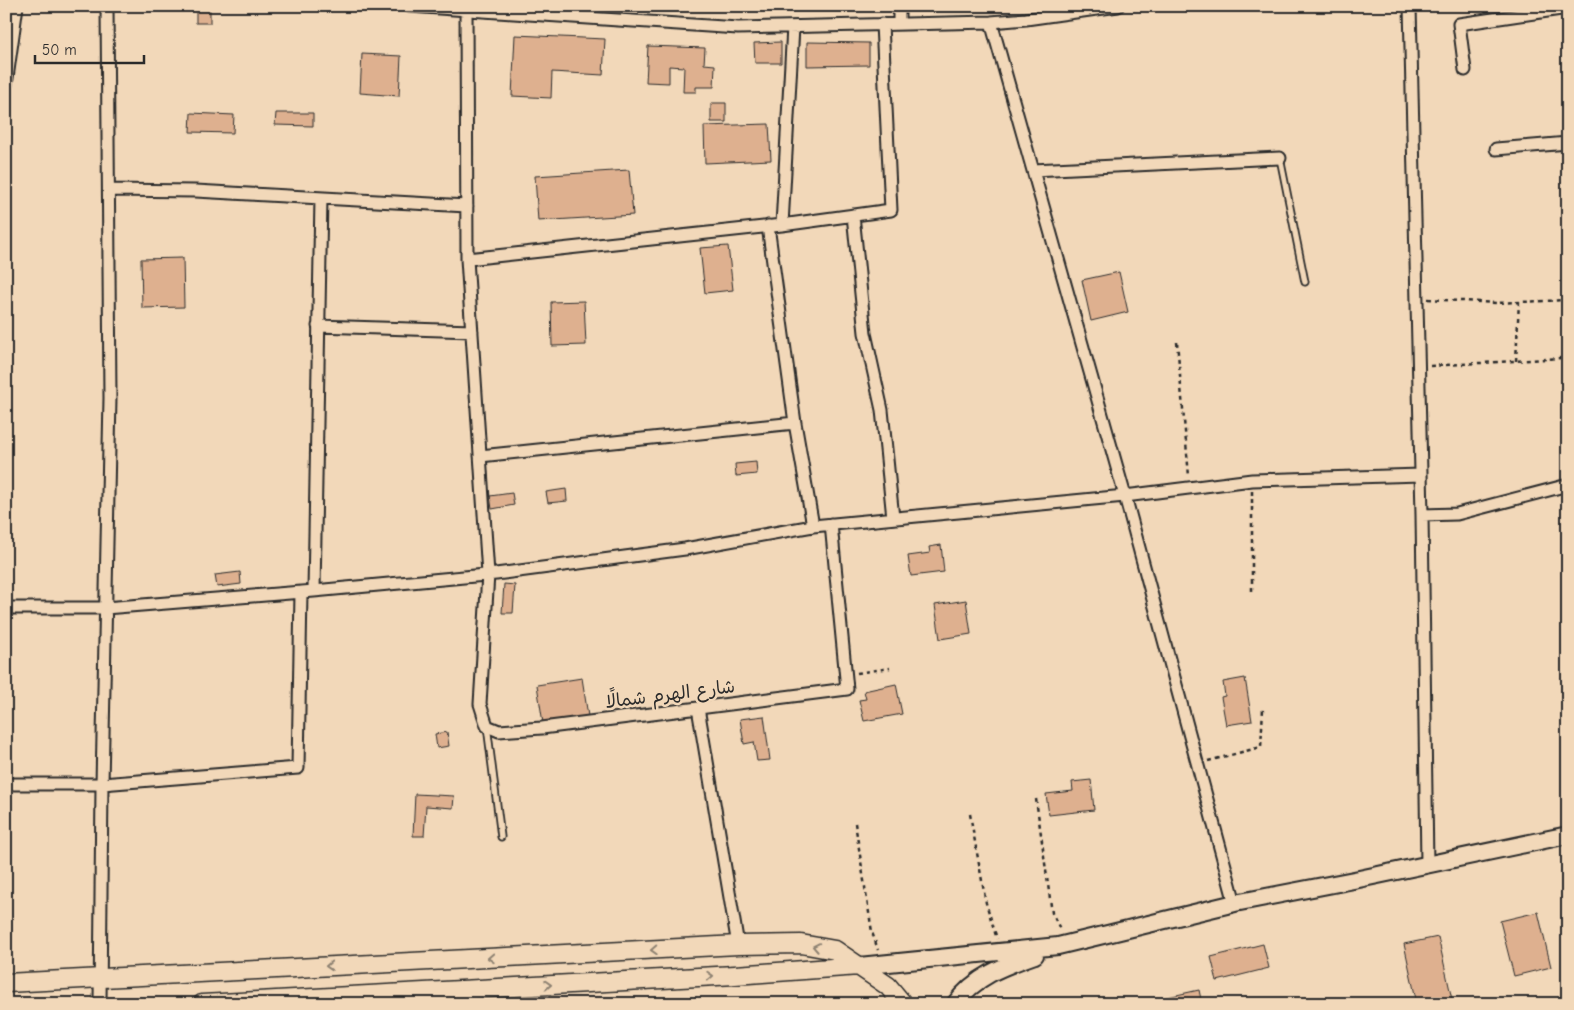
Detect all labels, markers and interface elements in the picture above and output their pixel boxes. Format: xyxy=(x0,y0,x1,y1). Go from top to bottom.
scale bar xyxy=(35,32,144,64)
text: 50 m xyxy=(42,41,77,59)
street label: شارع الهرم شمالًا xyxy=(603,672,736,716)
one-way arrow xyxy=(811,942,820,952)
one-way arrow xyxy=(649,945,657,956)
one-way arrow xyxy=(487,953,495,964)
one-way arrow xyxy=(325,961,333,972)
one-way arrow xyxy=(706,971,714,982)
one-way arrow xyxy=(544,979,552,990)

